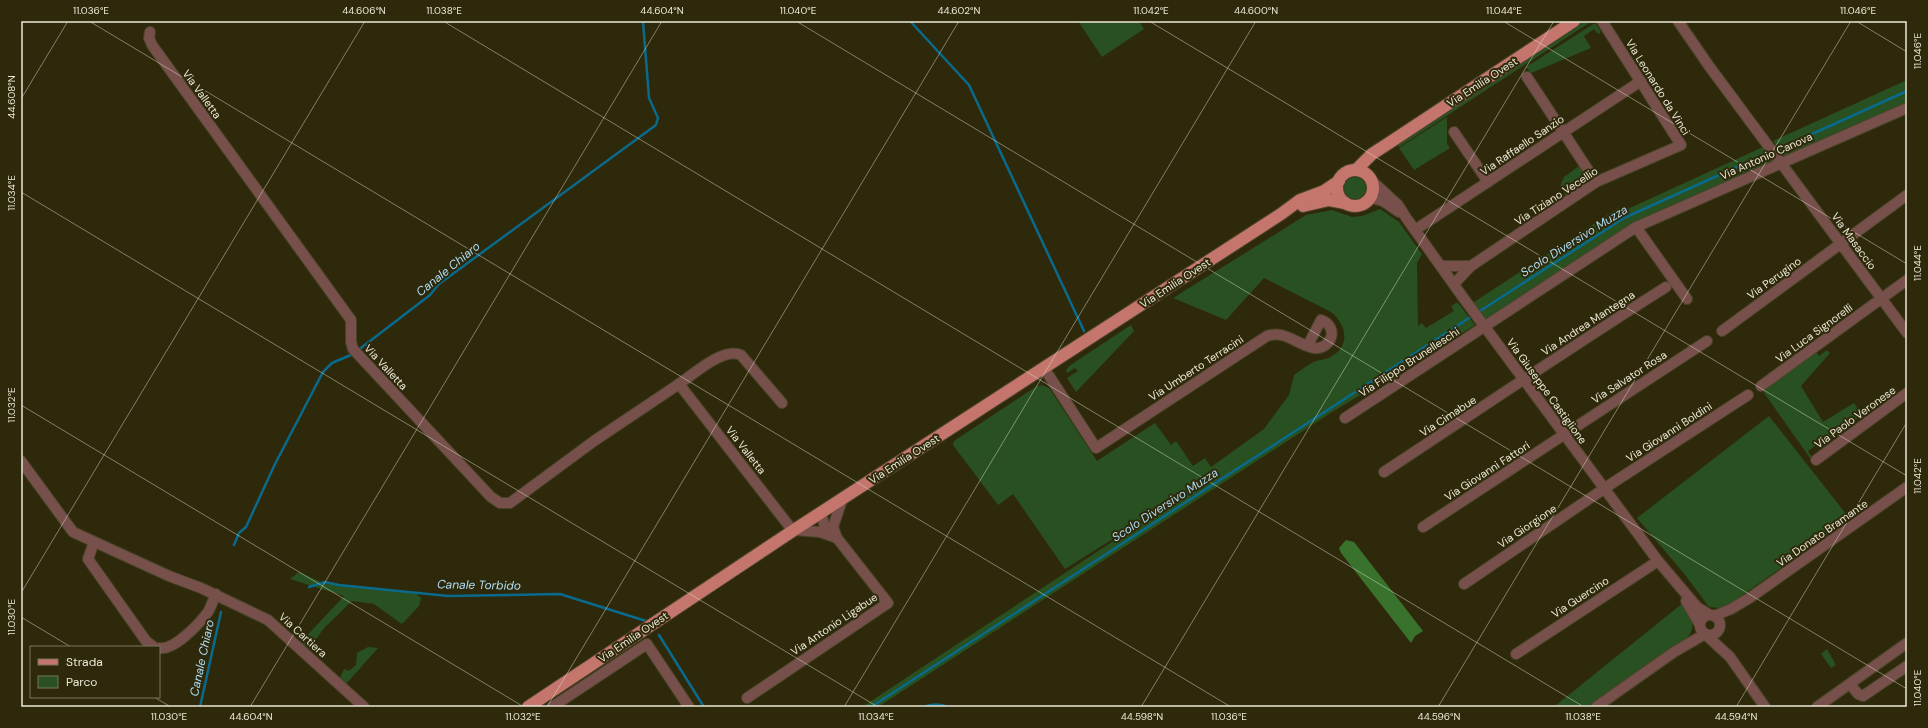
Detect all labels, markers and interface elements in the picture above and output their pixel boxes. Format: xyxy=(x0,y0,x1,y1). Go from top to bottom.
text: 11.036°E xyxy=(73,4,109,17)
text: 44.606°N xyxy=(342,4,386,17)
text: 11.038°E xyxy=(426,4,462,17)
text: 44.604°N xyxy=(640,4,684,17)
text: 11.040°E xyxy=(780,4,817,17)
text: 44.602°N xyxy=(938,4,981,17)
text: 11.042°E xyxy=(1133,4,1169,17)
text: 44.600°N xyxy=(1234,4,1278,17)
text: 11.044°E xyxy=(1486,4,1522,17)
text: 11.046°E xyxy=(1840,4,1876,17)
text: 11.046°E xyxy=(1911,33,1924,69)
street label: Via Leonardo da Vinci xyxy=(1623,36,1693,138)
street label: Via Emilia Ovest xyxy=(1444,54,1520,110)
street label: Via Valletta xyxy=(180,67,224,121)
text: 44.608°N xyxy=(5,75,18,119)
street label: Via Raffaello Sanzio xyxy=(1477,112,1567,178)
street label: Via Antonio Canova xyxy=(1718,129,1814,183)
street label: Via Tiziano Vecellio xyxy=(1512,164,1600,228)
text: 11.034°E xyxy=(5,175,18,211)
water label: Scolo Diversivo Muzza xyxy=(1517,201,1631,281)
street label: Via Masaccio xyxy=(1829,210,1879,272)
water label: Canale Chiaro xyxy=(413,238,483,300)
text: 11.044°E xyxy=(1911,245,1924,281)
street label: Via Perugino xyxy=(1744,254,1804,302)
street label: Via Emilia Ovest xyxy=(1137,255,1213,311)
street label: Via Andrea Mantegna xyxy=(1539,287,1637,359)
street label: Via Luca Signorelli xyxy=(1773,300,1855,366)
street label: Via Filippo Brunelleschi xyxy=(1356,324,1462,400)
street label: Via Umberto Terracini xyxy=(1146,332,1246,404)
street label: Via Giuseppe Castiglione xyxy=(1504,335,1590,447)
street label: Via Valletta xyxy=(361,341,411,393)
street label: Via Salvator Rosa xyxy=(1589,347,1669,407)
street label: Via Paolo Veronese xyxy=(1812,383,1898,451)
text: 11.032°E xyxy=(5,387,18,423)
street label: Via Cimabue xyxy=(1417,393,1479,439)
street label: Via Giovanni Boldini xyxy=(1623,399,1715,465)
street label: Via Valletta xyxy=(723,423,769,477)
street label: Via Emilia Ovest xyxy=(866,431,942,487)
street label: Via Giovanni Fattori xyxy=(1442,438,1532,504)
text: 11.042°E xyxy=(1911,458,1924,494)
water label: Scolo Diversivo Muzza xyxy=(1109,464,1221,545)
street label: Via Donato Bramante xyxy=(1774,496,1870,570)
street label: Via Giorgione xyxy=(1495,501,1559,551)
street label: Via Guercino xyxy=(1549,573,1611,621)
water label: Canale Torbido xyxy=(437,576,521,594)
street label: Via Antonio Ligabue xyxy=(788,590,880,658)
text: 11.030°E xyxy=(5,598,18,635)
street label: Via Emilia Ovest xyxy=(595,608,671,666)
street label: Via Cartiera xyxy=(276,610,330,660)
water label: Canale Chiaro xyxy=(186,618,218,698)
legend xyxy=(30,646,160,698)
text: Strada xyxy=(66,654,103,670)
text: 11.040°E xyxy=(1911,669,1924,706)
text: Parco xyxy=(66,674,97,690)
text: 11.030°E xyxy=(151,710,188,723)
text: 44.604°N xyxy=(229,710,273,723)
text: 11.032°E xyxy=(505,710,541,723)
text: 11.034°E xyxy=(858,710,894,723)
text: 44.598°N xyxy=(1121,710,1163,723)
text: 11.036°E xyxy=(1211,710,1247,723)
text: 44.596°N xyxy=(1418,710,1460,723)
text: 11.038°E xyxy=(1565,710,1601,723)
text: 44.594°N xyxy=(1715,710,1757,723)

